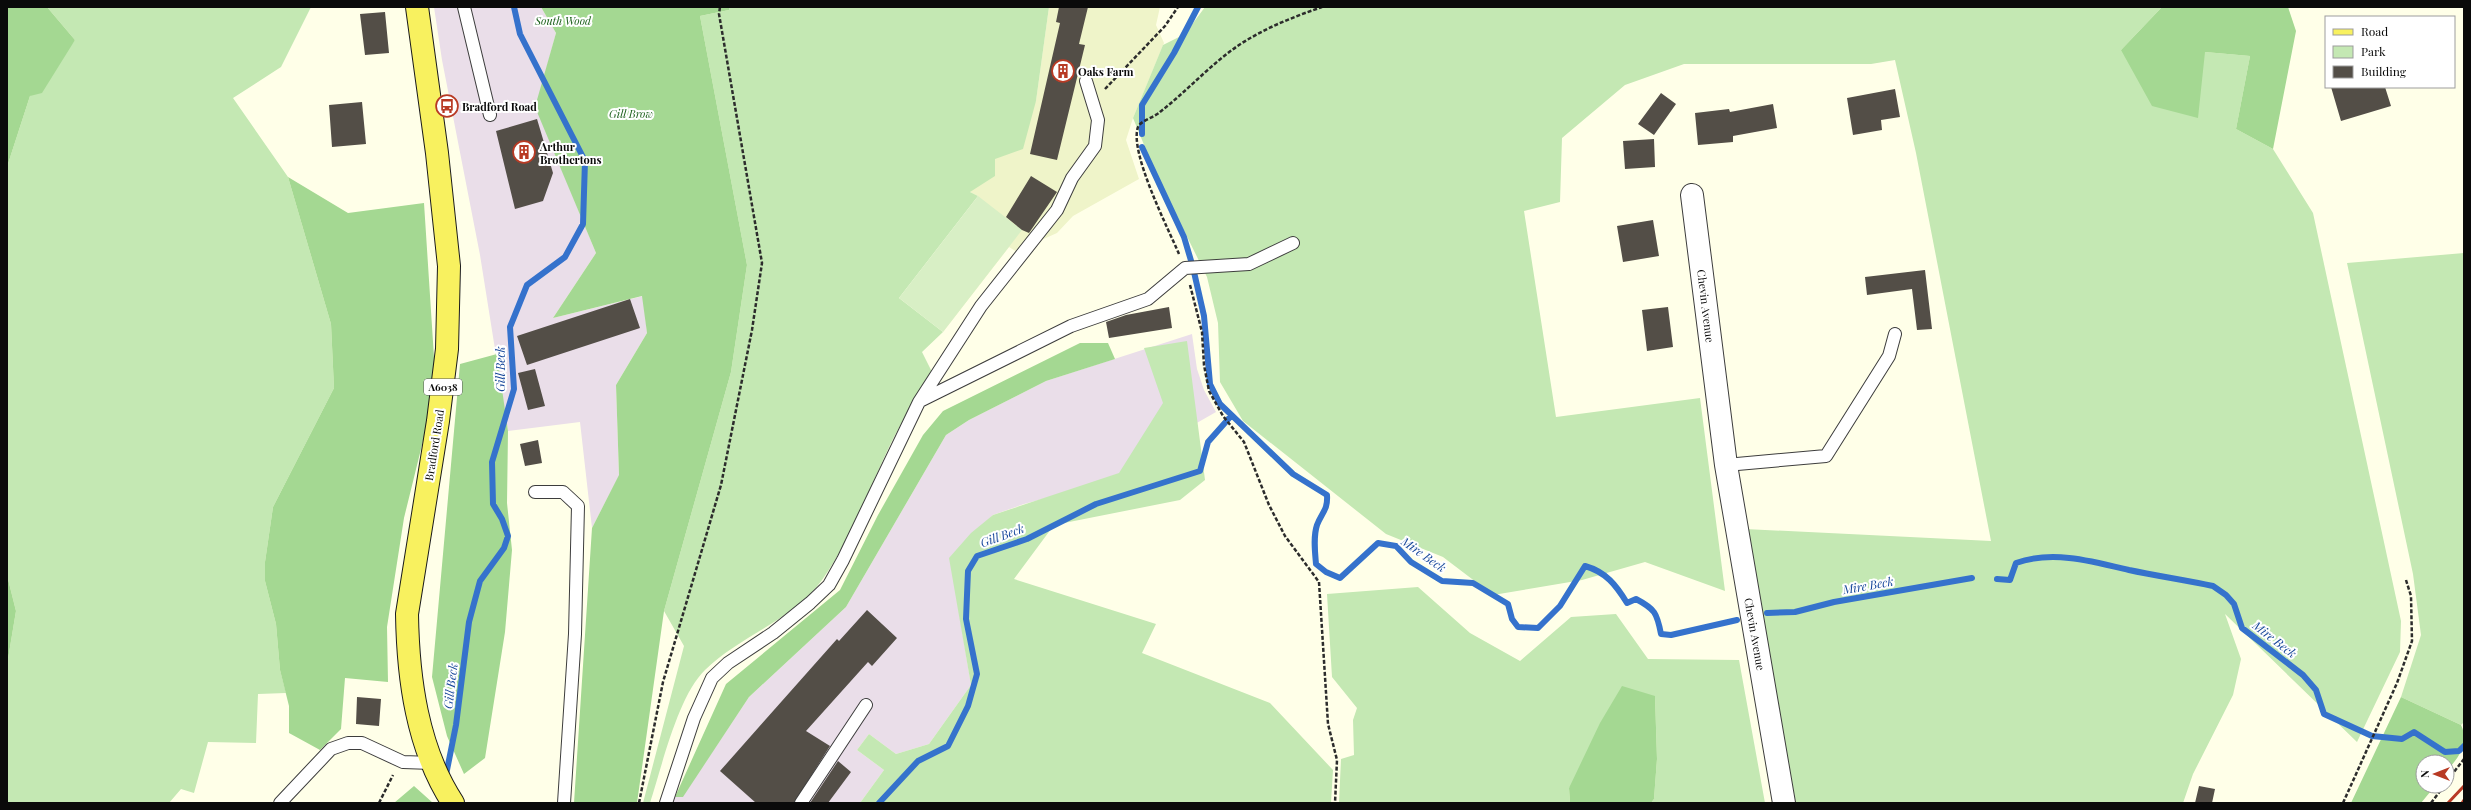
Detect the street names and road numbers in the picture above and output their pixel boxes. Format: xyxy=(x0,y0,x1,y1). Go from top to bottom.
street label: Chevin Avenue xyxy=(1694,269,1718,344)
road number: A6038 xyxy=(424,379,462,395)
street label: Bradford Road xyxy=(421,408,447,482)
street label: Chevin Avenue xyxy=(1741,597,1769,672)

